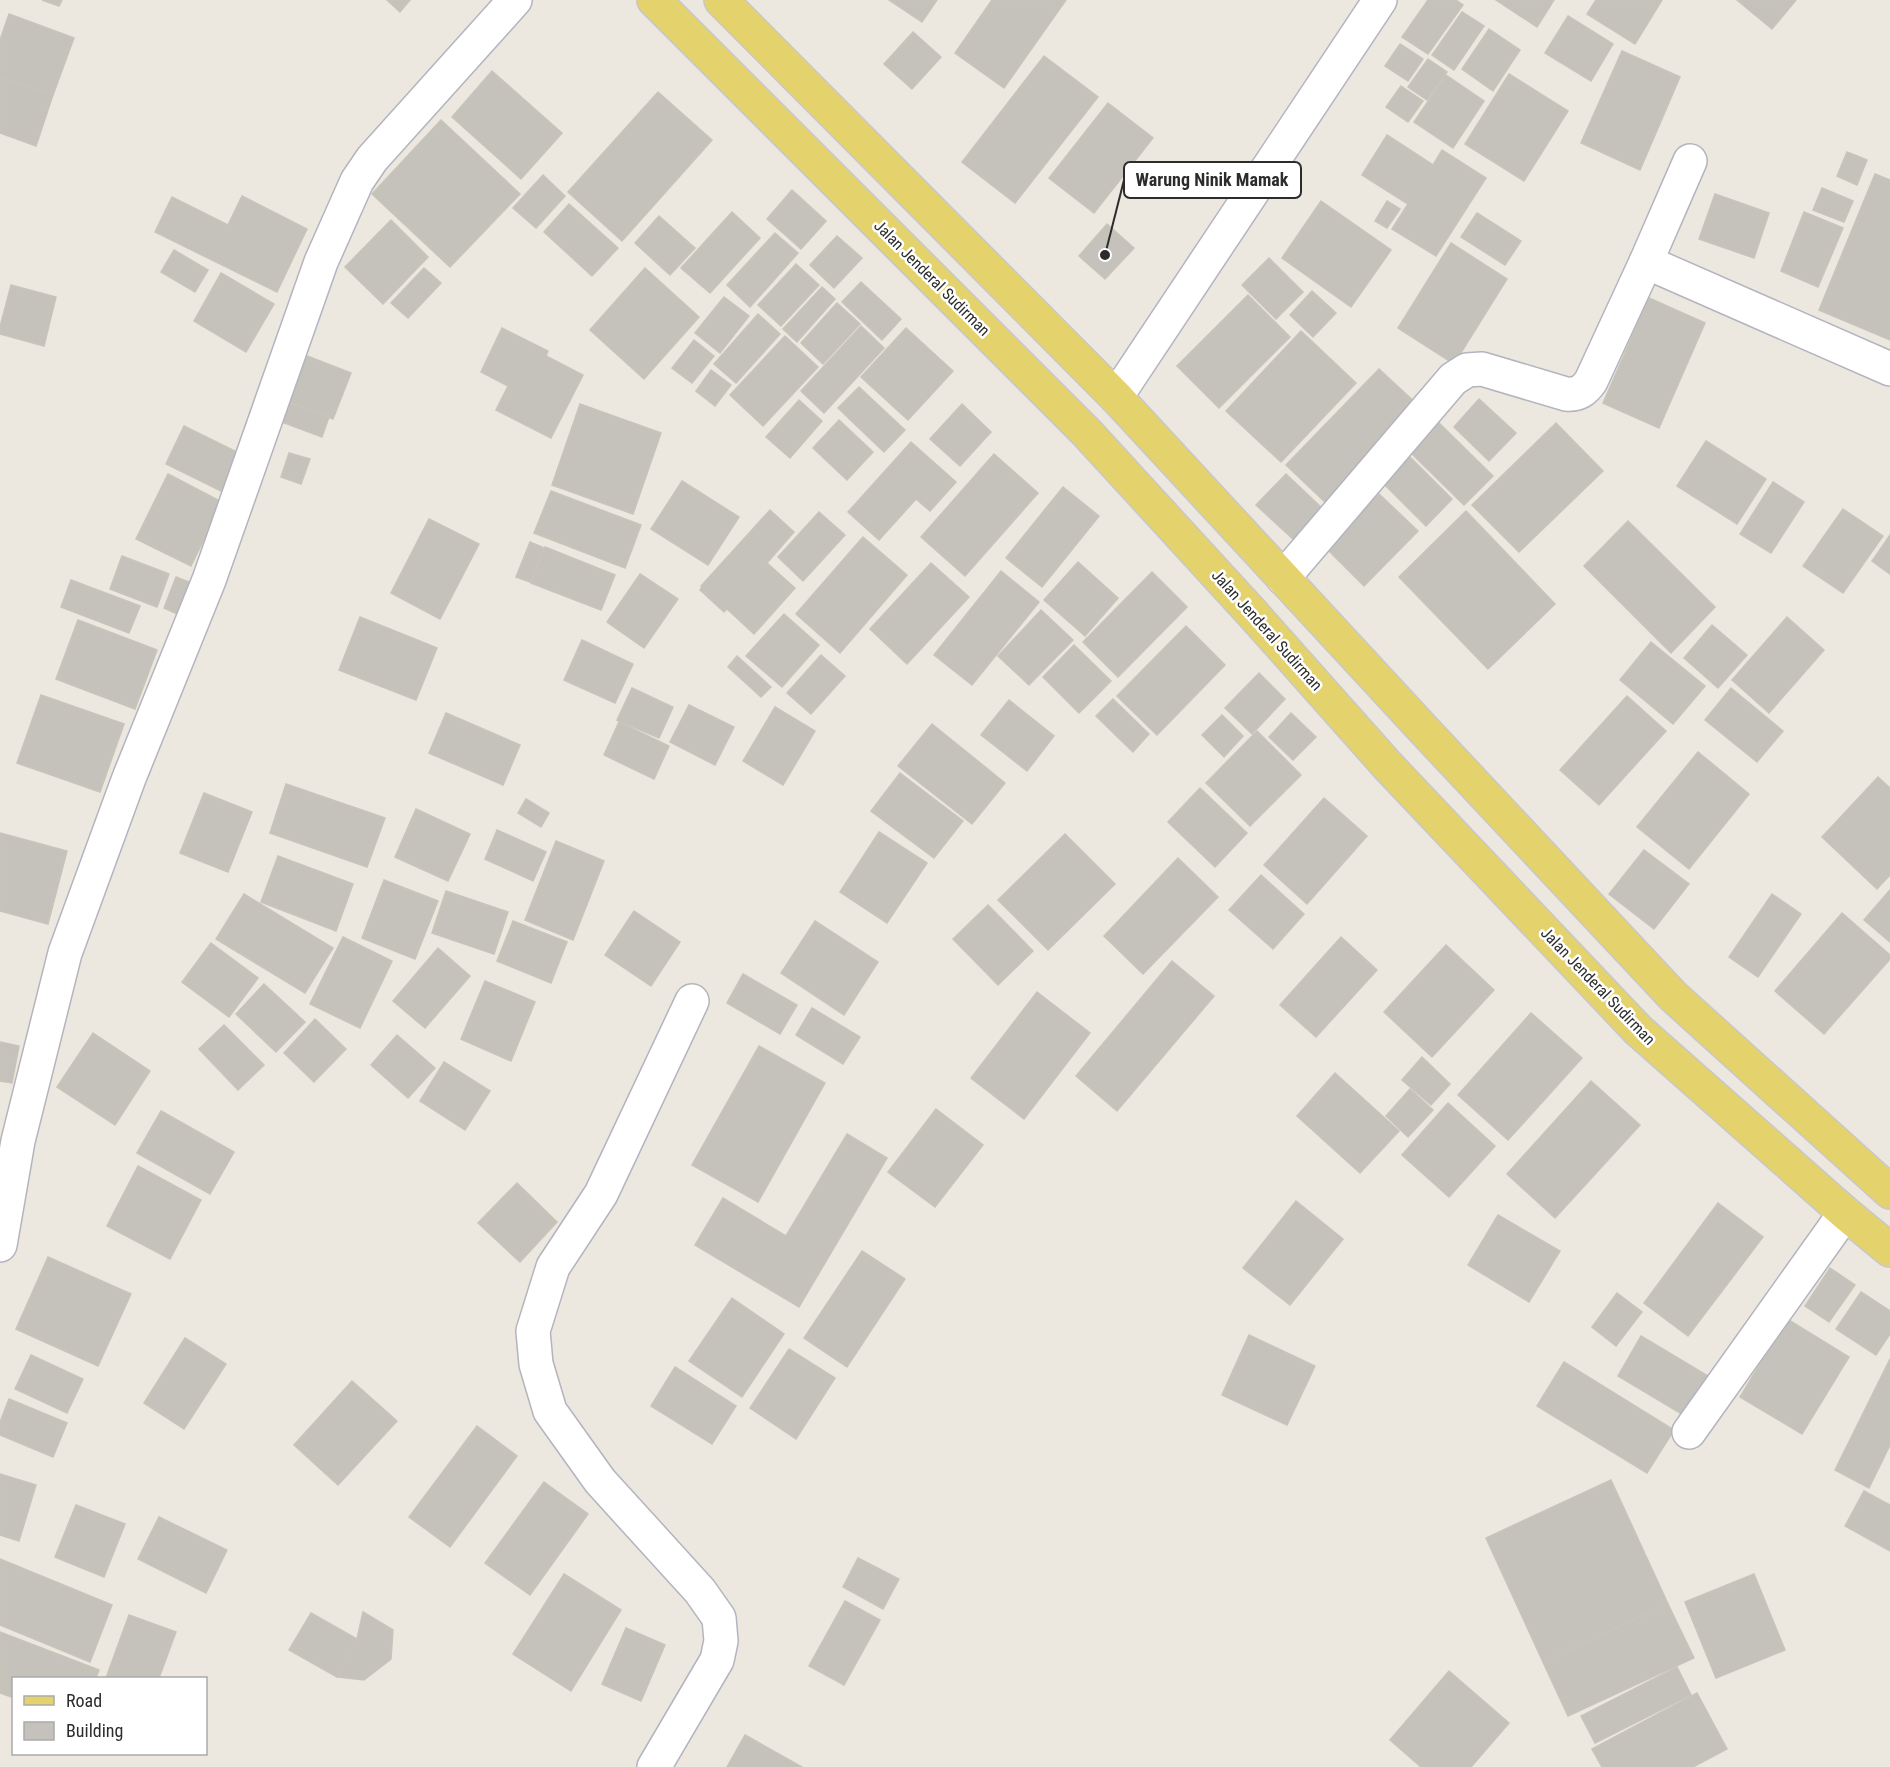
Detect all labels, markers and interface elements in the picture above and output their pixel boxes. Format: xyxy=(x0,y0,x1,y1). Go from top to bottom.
callout: Warung Ninik Mamak xyxy=(1124,162,1301,198)
text: Warung Ninik Mamak xyxy=(1136,169,1289,190)
street label: Jalan Jenderal Sudirman xyxy=(870,216,994,340)
street label: Jalan Jenderal Sudirman xyxy=(1208,566,1326,694)
street label: Jalan Jenderal Sudirman xyxy=(1537,923,1659,1049)
legend xyxy=(12,1677,207,1755)
text: Road xyxy=(66,1690,102,1711)
text: Building xyxy=(66,1720,123,1741)

